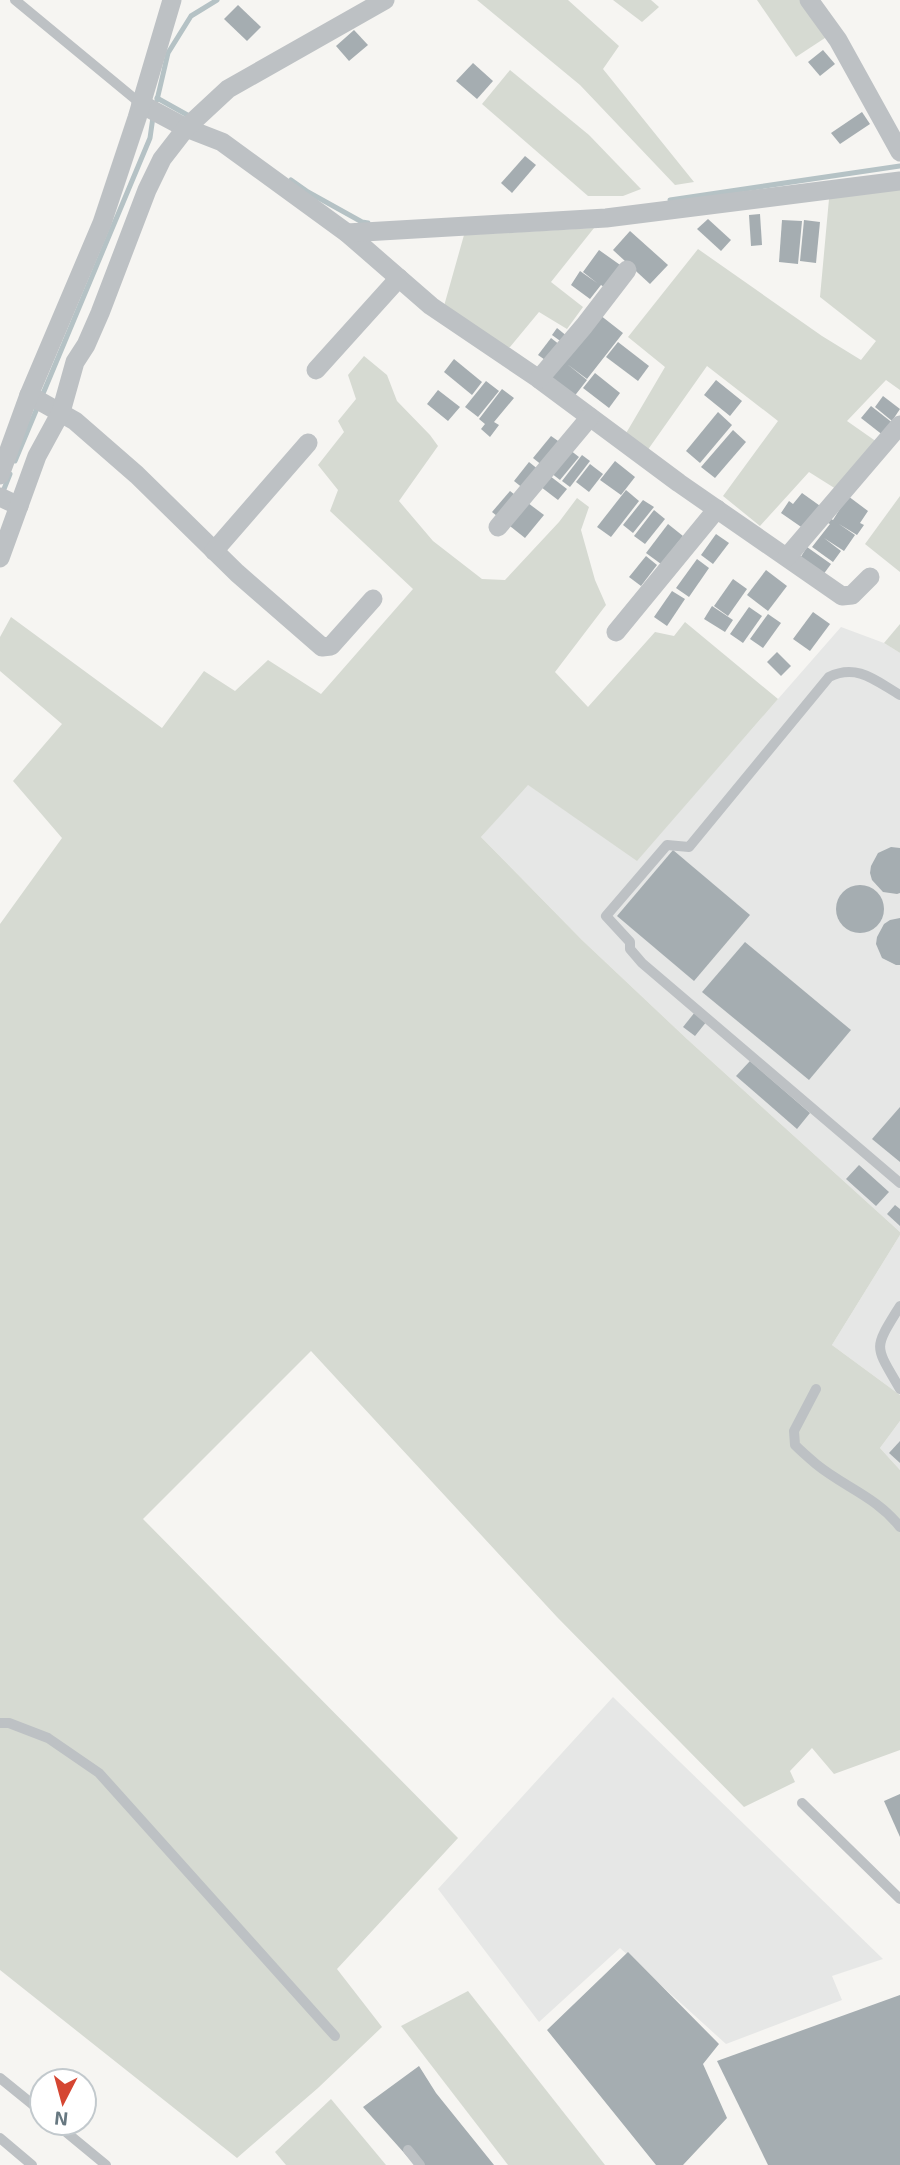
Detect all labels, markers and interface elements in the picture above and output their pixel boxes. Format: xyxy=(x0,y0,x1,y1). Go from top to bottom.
north arrow xyxy=(28,2067,98,2137)
text: N xyxy=(53,2107,69,2132)

